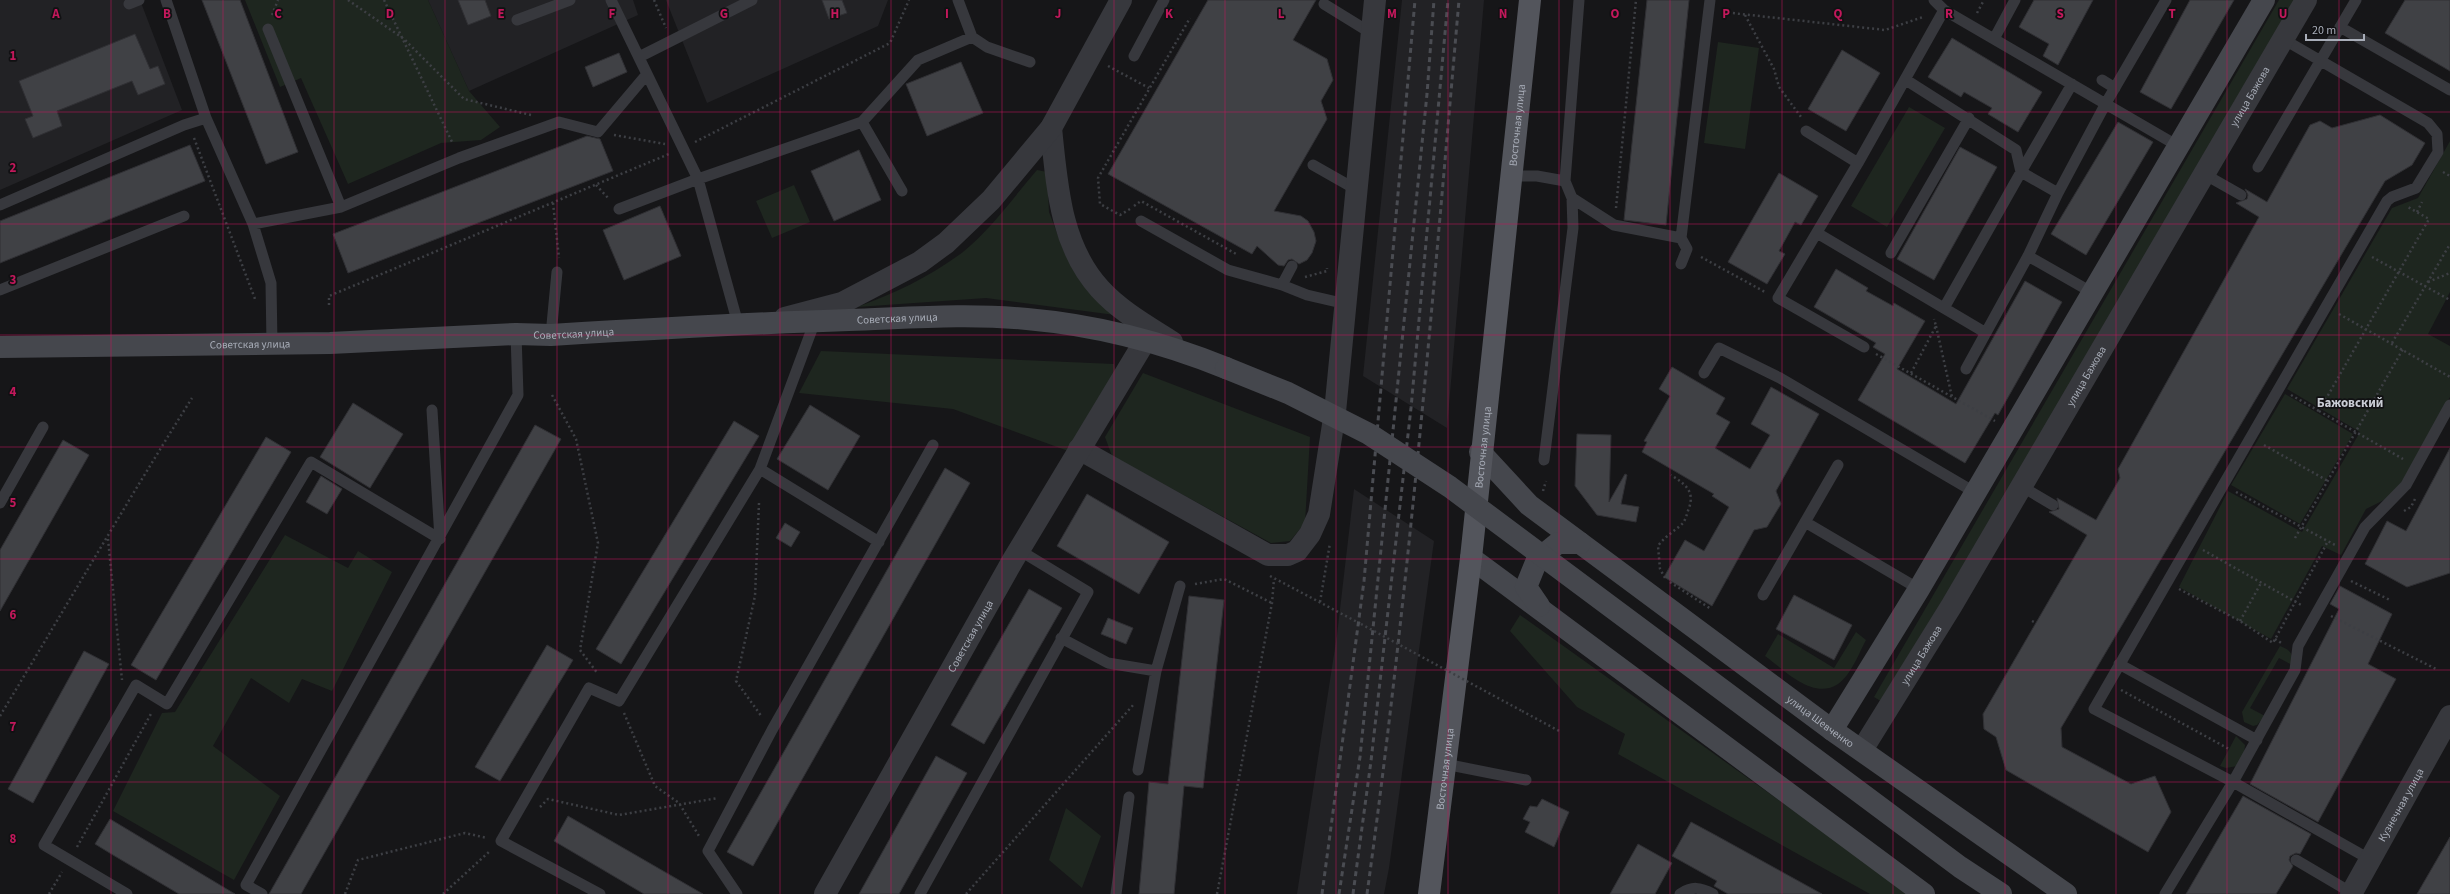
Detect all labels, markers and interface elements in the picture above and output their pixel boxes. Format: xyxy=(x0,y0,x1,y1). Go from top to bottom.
text: A xyxy=(51,5,60,23)
text: B xyxy=(163,5,171,23)
text: C xyxy=(274,5,282,23)
text: D xyxy=(386,5,394,23)
text: E xyxy=(497,5,505,23)
text: F xyxy=(609,5,616,23)
text: G xyxy=(720,5,728,23)
text: H xyxy=(831,5,839,23)
text: I xyxy=(945,5,949,23)
text: J xyxy=(1055,5,1061,23)
text: K xyxy=(1165,5,1174,23)
text: L xyxy=(1278,5,1285,23)
text: M xyxy=(1387,5,1397,23)
text: N xyxy=(1499,5,1507,23)
text: O xyxy=(1611,5,1620,23)
text: P xyxy=(1722,5,1730,23)
text: Q xyxy=(1834,5,1843,23)
text: R xyxy=(1945,5,1953,23)
text: S xyxy=(2056,5,2064,23)
text: T xyxy=(2168,5,2176,23)
text: U xyxy=(2279,5,2287,23)
scale bar xyxy=(2306,16,2364,42)
text: 20 m xyxy=(2312,22,2336,39)
text: 1 xyxy=(10,47,17,65)
street label: улица Бажова xyxy=(2226,63,2273,129)
street label: Восточная улица xyxy=(1505,83,1529,167)
text: 2 xyxy=(10,159,17,177)
text: 3 xyxy=(10,271,17,289)
street label: Советская улица xyxy=(857,309,938,327)
street label: Советская улица xyxy=(533,324,614,343)
street label: Советская улица xyxy=(210,336,290,352)
street label: улица Бажова xyxy=(2062,343,2110,409)
text: 4 xyxy=(10,383,17,401)
district label: Бажовский xyxy=(2317,394,2383,412)
street label: Восточная улица xyxy=(1471,406,1494,489)
text: 5 xyxy=(10,494,17,512)
street label: Советская улица xyxy=(944,597,997,675)
text: 6 xyxy=(10,606,17,624)
street label: улица Бажова xyxy=(1897,622,1945,687)
street label: улица Шевченко xyxy=(1784,691,1857,751)
text: 7 xyxy=(10,718,17,736)
street label: Восточная улица xyxy=(1432,727,1457,811)
street label: Кузнечная улица xyxy=(2374,765,2427,844)
text: 8 xyxy=(10,830,17,848)

